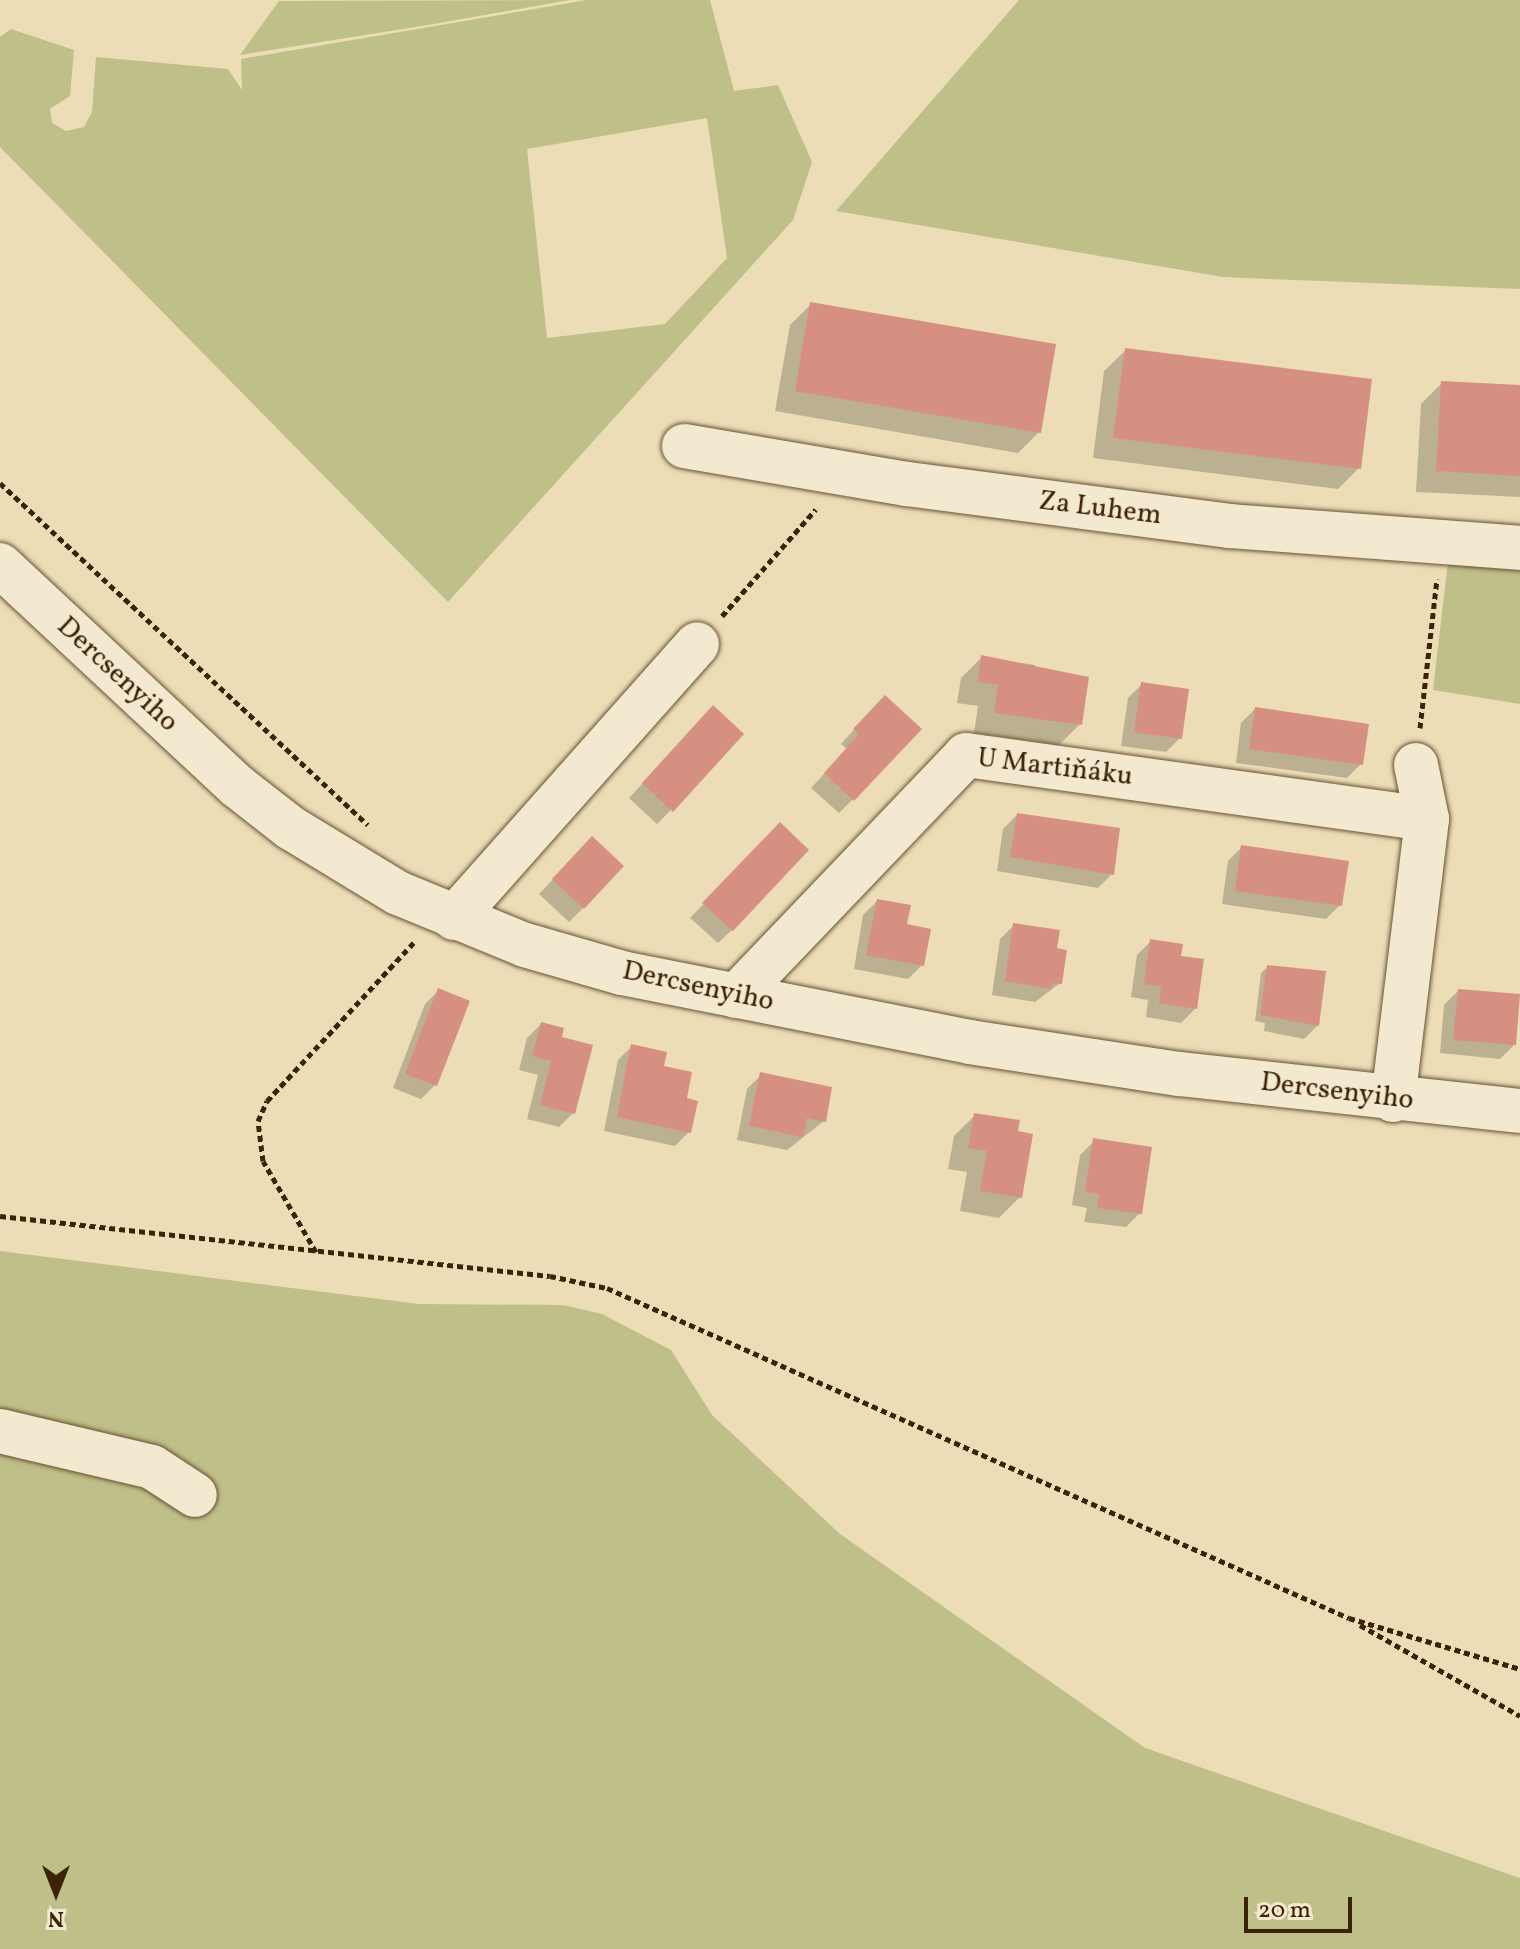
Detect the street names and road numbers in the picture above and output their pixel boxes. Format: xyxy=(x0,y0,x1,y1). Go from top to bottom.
street label: Za Luhem xyxy=(1037,485,1163,533)
street label: Dercsenyiho xyxy=(49,610,185,740)
street label: U Martiňáku xyxy=(975,742,1135,794)
street label: Dercsenyiho xyxy=(619,955,777,1019)
street label: Dercsenyiho xyxy=(1259,1066,1415,1118)

